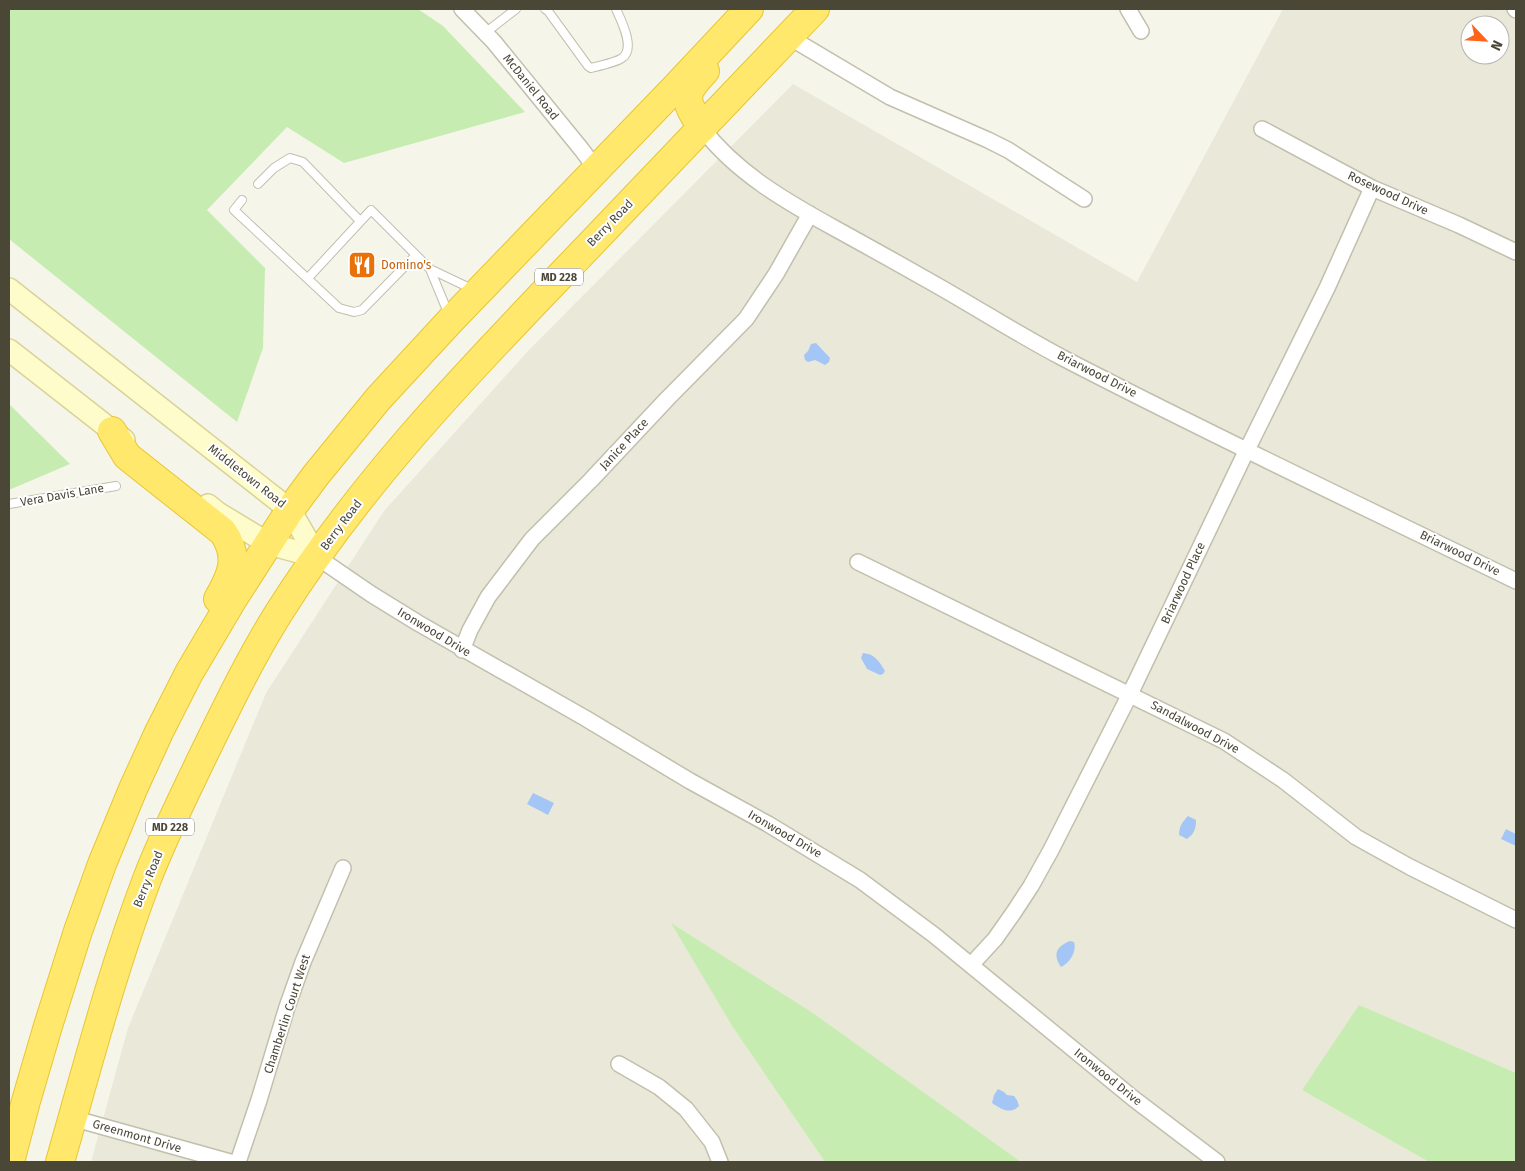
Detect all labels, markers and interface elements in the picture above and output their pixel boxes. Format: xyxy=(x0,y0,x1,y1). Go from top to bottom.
north arrow xyxy=(1460,15,1510,65)
text: N xyxy=(1487,37,1506,53)
street label: McDaniel Road xyxy=(500,51,562,123)
street label: Rosewood Drive xyxy=(1345,168,1431,218)
street label: Berry Road xyxy=(584,197,636,249)
restaurant icon: Domino's xyxy=(347,250,377,280)
place label: Domino's xyxy=(381,258,432,272)
road number: MD 228 xyxy=(535,268,583,286)
street label: Briarwood Drive xyxy=(1055,348,1139,400)
street label: Janice Place xyxy=(597,416,651,472)
street label: Middletown Road xyxy=(205,441,289,511)
street label: Vera Davis Lane xyxy=(19,481,105,509)
street label: Berry Road xyxy=(317,497,365,553)
street label: Briarwood Drive xyxy=(1418,528,1502,578)
street label: Briarwood Place xyxy=(1158,540,1208,626)
street label: Ironwood Drive xyxy=(395,605,473,659)
street label: Sandalwood Drive xyxy=(1148,698,1242,756)
street label: Ironwood Drive xyxy=(746,807,824,861)
road number: MD 228 xyxy=(146,819,194,836)
street label: Berry Road xyxy=(130,849,166,909)
street label: Chamberlin Court West xyxy=(261,952,313,1075)
street label: Ironwood Drive xyxy=(1071,1045,1145,1109)
street label: Greenmont Drive xyxy=(91,1117,183,1155)

